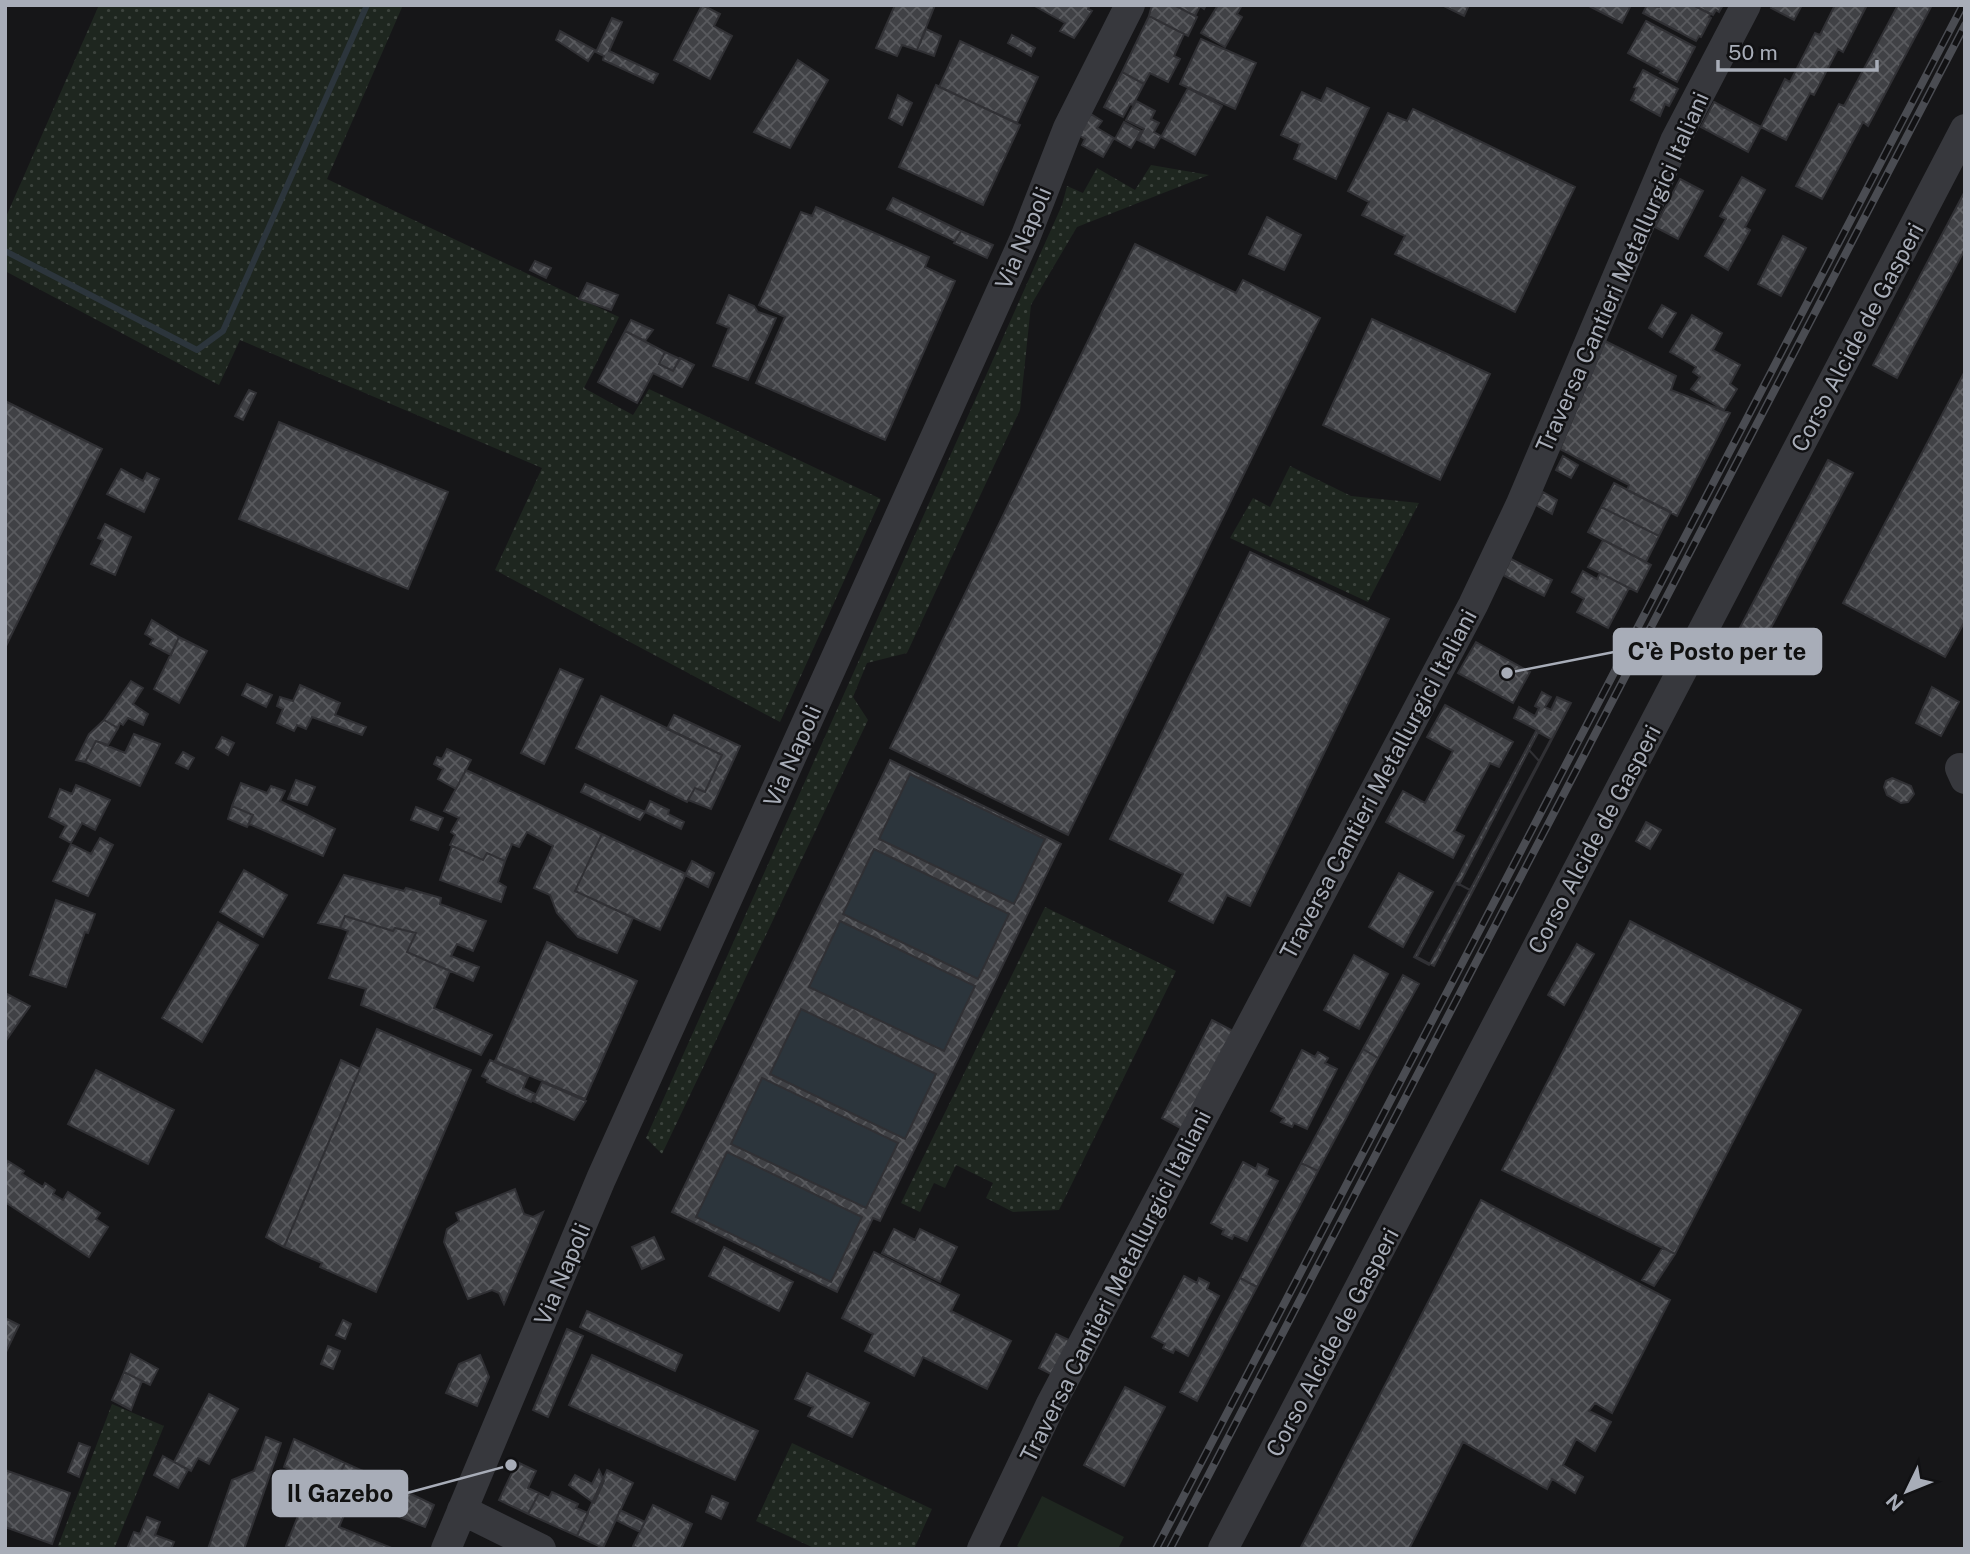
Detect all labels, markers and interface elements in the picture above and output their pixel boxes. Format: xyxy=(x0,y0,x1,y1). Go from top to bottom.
scale bar xyxy=(1718,28,1877,72)
text: 50 m xyxy=(1728,40,1778,65)
street label: Traversa Cantieri Metallurgici Italiani xyxy=(1530,88,1714,456)
street label: Via Napoli xyxy=(989,183,1057,293)
street label: Corso Alcide de Gasperi xyxy=(1785,218,1929,456)
street label: Traversa Cantieri Metallurgici Italiani xyxy=(1274,605,1482,963)
callout: C'è Posto per te xyxy=(1614,629,1821,674)
text: C'è Posto per te xyxy=(1628,637,1806,665)
street label: Via Napoli xyxy=(758,701,826,811)
street label: Corso Alcide de Gasperi xyxy=(1522,720,1666,958)
street label: Traversa Cantieri Metallurgici Italiani xyxy=(1014,1105,1216,1467)
street label: Via Napoli xyxy=(528,1219,596,1329)
street label: Corso Alcide de Gasperi xyxy=(1260,1223,1404,1461)
north arrow xyxy=(1872,1456,1942,1526)
callout: Il Gazebo xyxy=(273,1471,407,1516)
text: Il Gazebo xyxy=(287,1479,393,1507)
text: N xyxy=(1881,1490,1908,1516)

